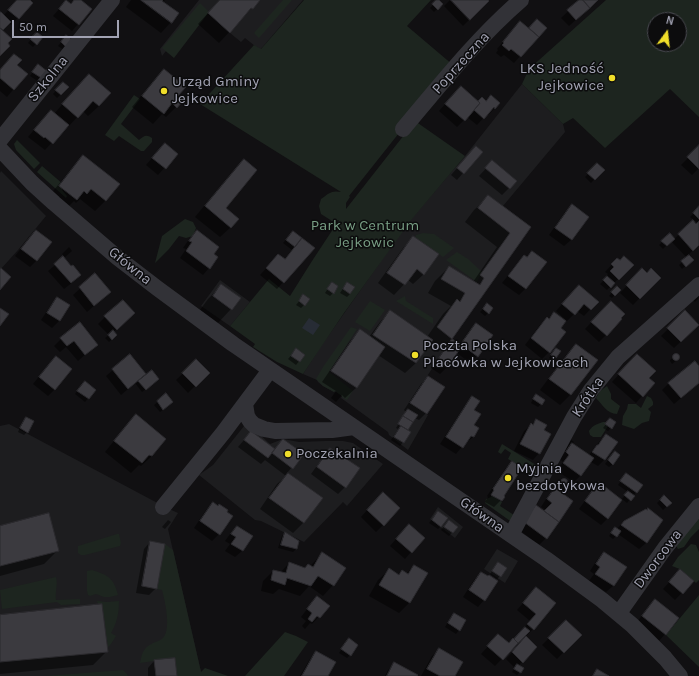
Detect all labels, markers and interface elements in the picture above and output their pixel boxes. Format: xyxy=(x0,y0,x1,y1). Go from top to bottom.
scale bar xyxy=(14,12,121,38)
north arrow xyxy=(647,12,687,52)
text: N xyxy=(664,14,675,28)
text: 50 m xyxy=(19,20,47,34)
street label: Poprzeczna xyxy=(428,28,494,98)
street label: Szkolna xyxy=(24,52,72,106)
place label: LKS Jedność Jejkowice xyxy=(520,60,604,95)
place label: Urząd Gminy Jejkowice xyxy=(172,73,259,108)
marker: LKS Jedność Jejkowice xyxy=(607,73,617,83)
marker: Urząd Gminy Jejkowice xyxy=(159,86,169,96)
park label: Park w Centrum Jejkowic xyxy=(311,217,419,252)
street label: Główna xyxy=(105,243,155,289)
place label: Poczta Polska Placówka w Jejkowicach xyxy=(423,337,589,372)
marker: Poczta Polska Placówka w Jejkowicach xyxy=(410,350,420,360)
street label: Krótka xyxy=(568,373,608,421)
place label: Poczekalnia xyxy=(296,445,378,463)
marker: Poczekalnia xyxy=(283,449,293,459)
place label: Myjnia bezdotykowa xyxy=(516,460,605,495)
marker: Myjnia bezdotykowa xyxy=(503,473,513,483)
street label: Główna xyxy=(456,493,508,537)
street label: Dworcowa xyxy=(630,526,686,592)

